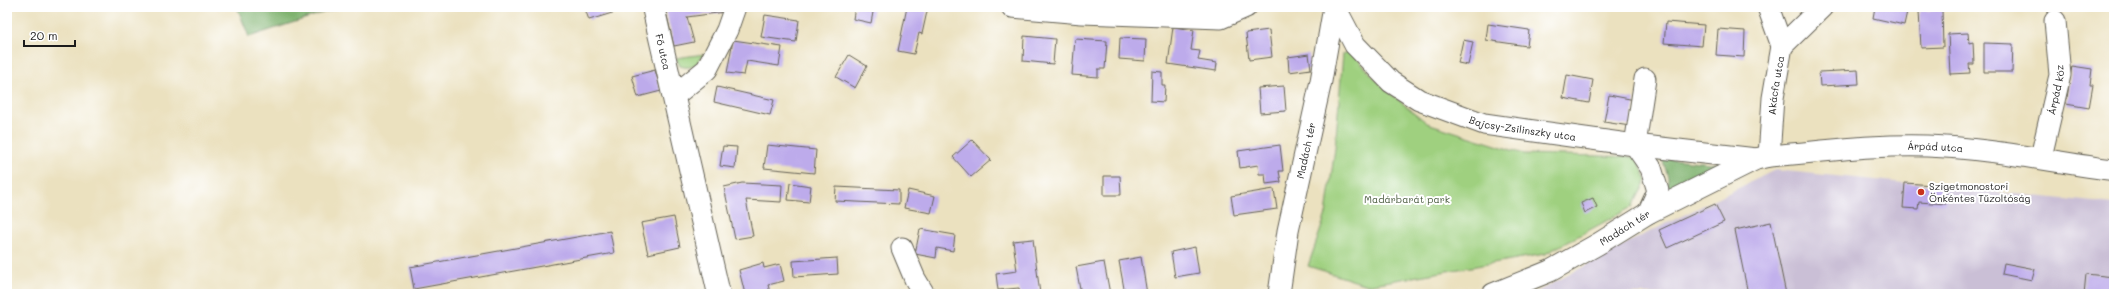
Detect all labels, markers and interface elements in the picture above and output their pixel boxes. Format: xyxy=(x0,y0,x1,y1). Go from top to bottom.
scale bar xyxy=(24,22,75,48)
text: 20 m xyxy=(30,27,58,43)
street label: Fő utca xyxy=(652,32,674,71)
street label: Akácfa utca xyxy=(1765,55,1787,115)
street label: Árpád köz xyxy=(2044,64,2067,116)
street label: Bajcsy-Zsilinszky utca xyxy=(1467,112,1577,144)
street label: Madách tér xyxy=(1293,121,1319,180)
street label: Árpád utca xyxy=(1907,139,1964,155)
place label: Szigetmonostori Önkéntes Tűzoltóság xyxy=(1929,179,2031,205)
marker: Szigetmonostori Önkéntes Tűzoltóság xyxy=(1916,187,1926,197)
park label: Madárbarát park xyxy=(1364,192,1450,206)
street label: Madách tér xyxy=(1597,206,1653,248)

